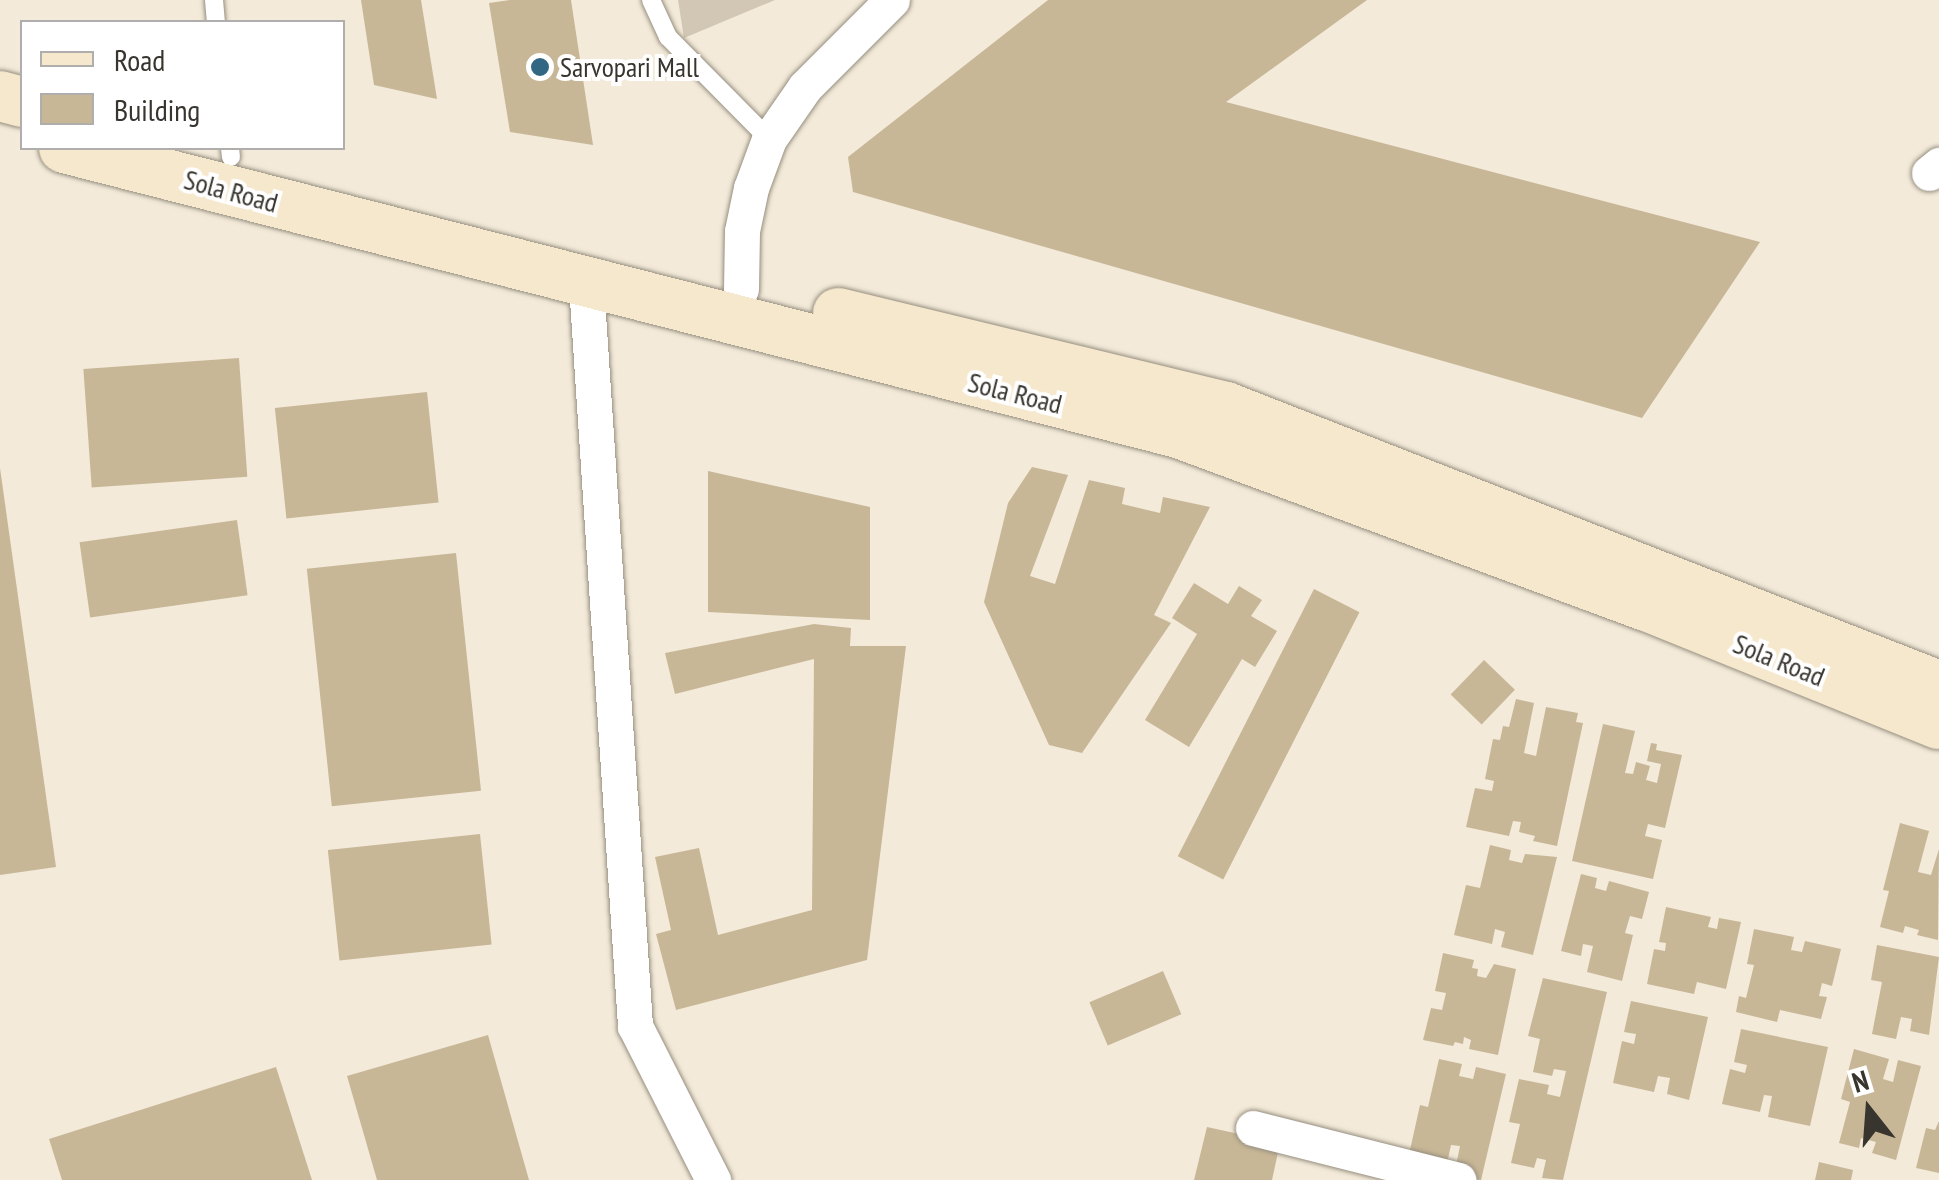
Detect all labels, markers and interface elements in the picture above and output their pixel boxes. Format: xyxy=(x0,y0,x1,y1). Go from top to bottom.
legend xyxy=(20,20,345,150)
text: Road xyxy=(114,40,165,79)
place label: Sarvopari Mall xyxy=(560,50,699,84)
marker: Sarvopari Mall xyxy=(529,56,551,78)
text: Building xyxy=(114,90,200,129)
street label: Sola Road xyxy=(181,162,281,220)
street label: Sola Road xyxy=(965,365,1065,421)
street label: Sola Road xyxy=(1728,627,1830,693)
north arrow xyxy=(1819,1060,1919,1160)
text: N xyxy=(1847,1061,1873,1101)

